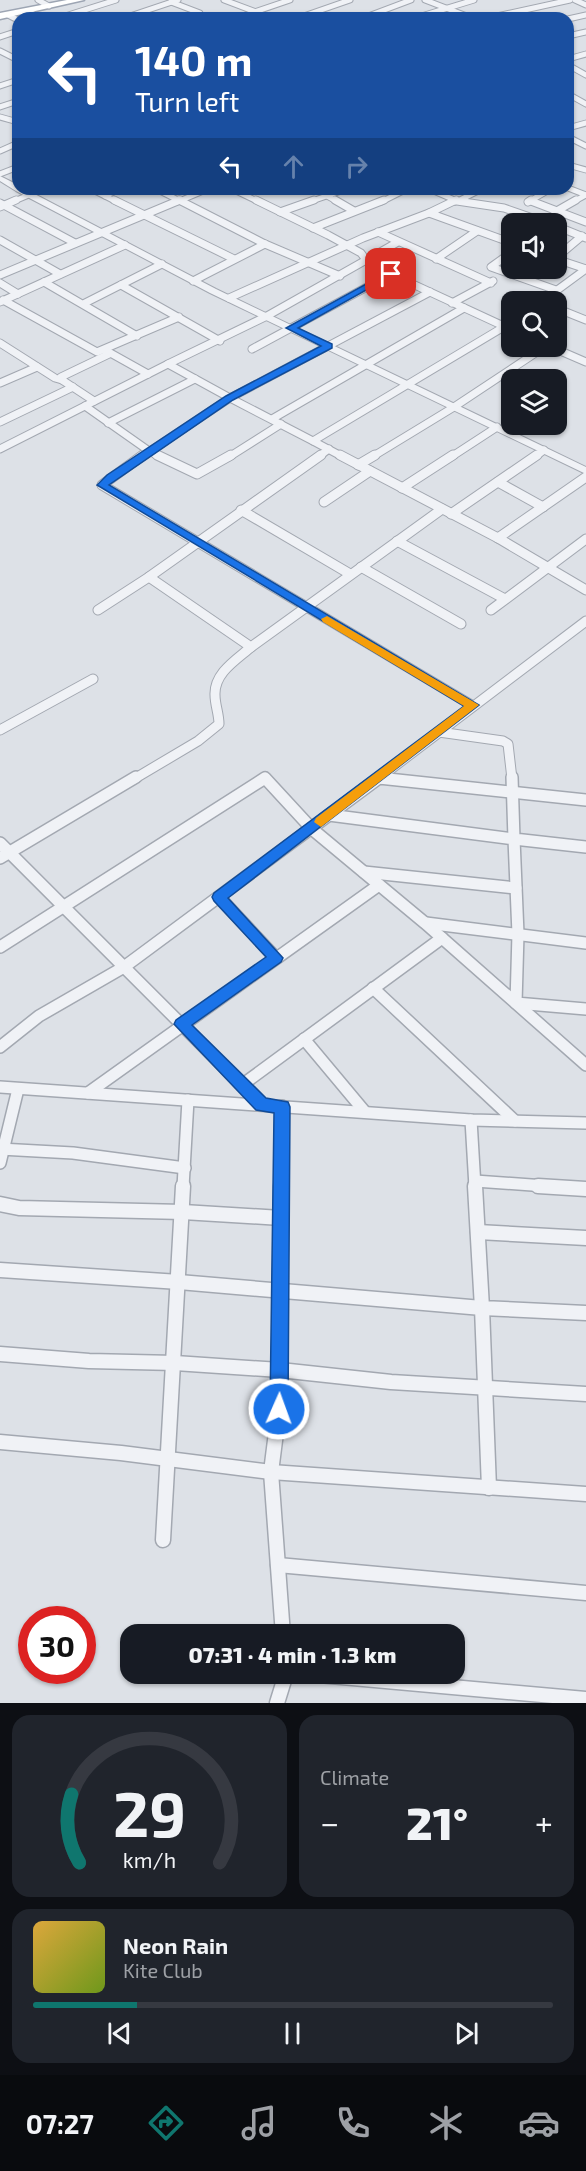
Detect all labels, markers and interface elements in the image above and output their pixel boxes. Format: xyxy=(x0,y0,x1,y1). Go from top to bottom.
text: 140 m xyxy=(135,34,252,84)
icon: left xyxy=(36,36,114,114)
text: Turn left xyxy=(135,85,239,117)
icon: left xyxy=(214,150,247,183)
icon: ahead xyxy=(277,150,310,183)
icon: right xyxy=(340,150,373,183)
map controls xyxy=(501,213,567,435)
button: sound xyxy=(501,213,567,279)
pin xyxy=(365,248,416,299)
icon: arrive xyxy=(374,257,407,290)
button: search xyxy=(501,291,567,357)
button: layers xyxy=(501,369,567,435)
position arrow xyxy=(247,1377,311,1441)
speed limit sign: 30 xyxy=(18,1606,96,1684)
text: 07:31 · 4 min · 1.3 km xyxy=(189,1641,396,1667)
text: Climate xyxy=(320,1765,389,1789)
text: 29 xyxy=(113,1775,186,1850)
text: 21° xyxy=(406,1795,468,1849)
text: − xyxy=(320,1802,339,1842)
text: + xyxy=(535,1802,553,1842)
text: km/h xyxy=(123,1847,176,1872)
text: Neon Rain xyxy=(123,1932,228,1958)
text: Kite Club xyxy=(123,1958,203,1982)
icon: previous xyxy=(103,2017,136,2050)
icon: pause xyxy=(276,2017,309,2050)
icon: next xyxy=(450,2017,483,2050)
icon: directions xyxy=(145,2102,187,2144)
icon: music xyxy=(238,2102,280,2144)
icon: phone xyxy=(332,2102,374,2144)
icon: climate xyxy=(425,2102,467,2144)
icon: car xyxy=(518,2102,560,2144)
text: 07:27 xyxy=(26,2107,94,2139)

